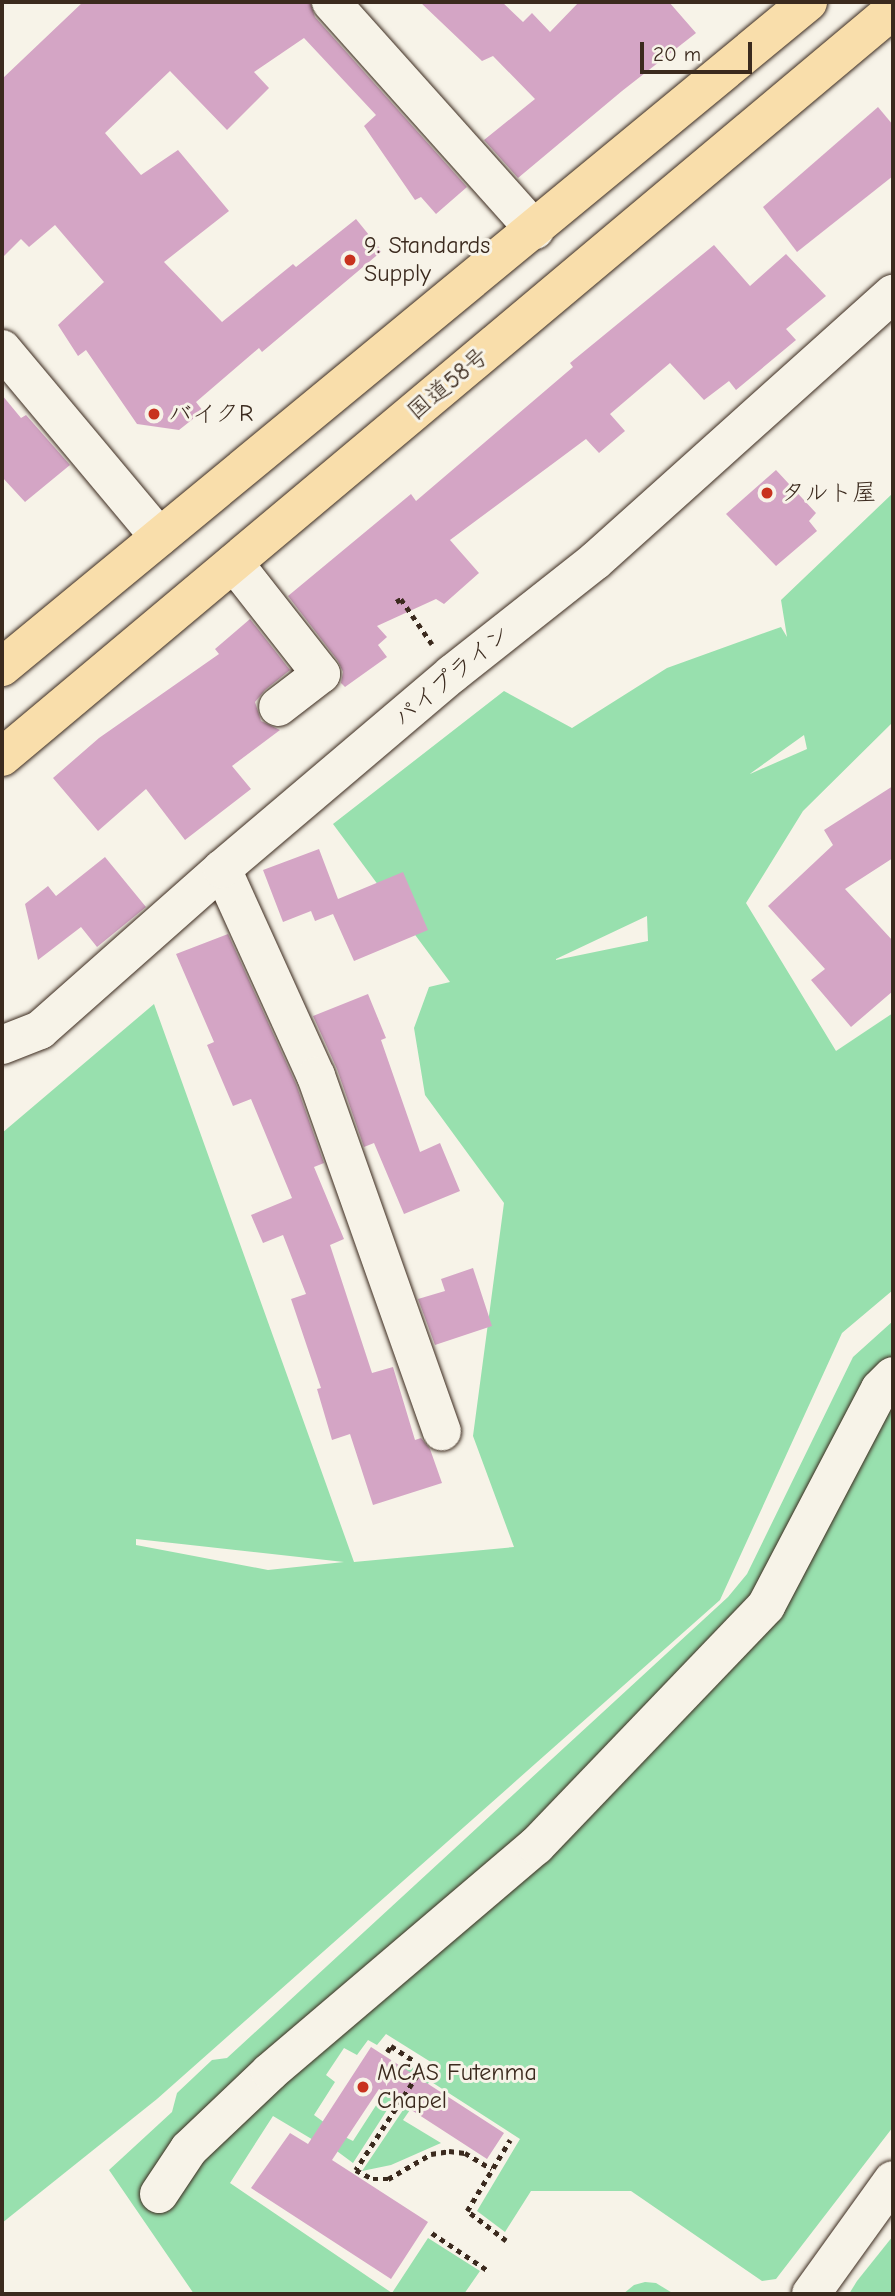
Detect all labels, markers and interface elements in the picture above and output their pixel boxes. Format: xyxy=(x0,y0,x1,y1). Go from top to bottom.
scale bar xyxy=(643,28,755,72)
text: 20 m xyxy=(653,42,701,66)
place label: 9. Standards Supply xyxy=(364,232,490,288)
marker: 9. Standards Supply xyxy=(342,252,358,268)
street label: 国道58号 xyxy=(401,342,495,426)
place label: バイクR xyxy=(168,400,254,428)
marker: バイクR xyxy=(146,406,162,422)
place label: タルト屋 xyxy=(781,479,877,507)
marker: タルト屋 xyxy=(759,485,775,501)
street label: パイプライン xyxy=(388,619,516,733)
place label: MCAS Futenma Chapel xyxy=(377,2059,537,2115)
marker: MCAS Futenma Chapel xyxy=(355,2079,371,2095)

